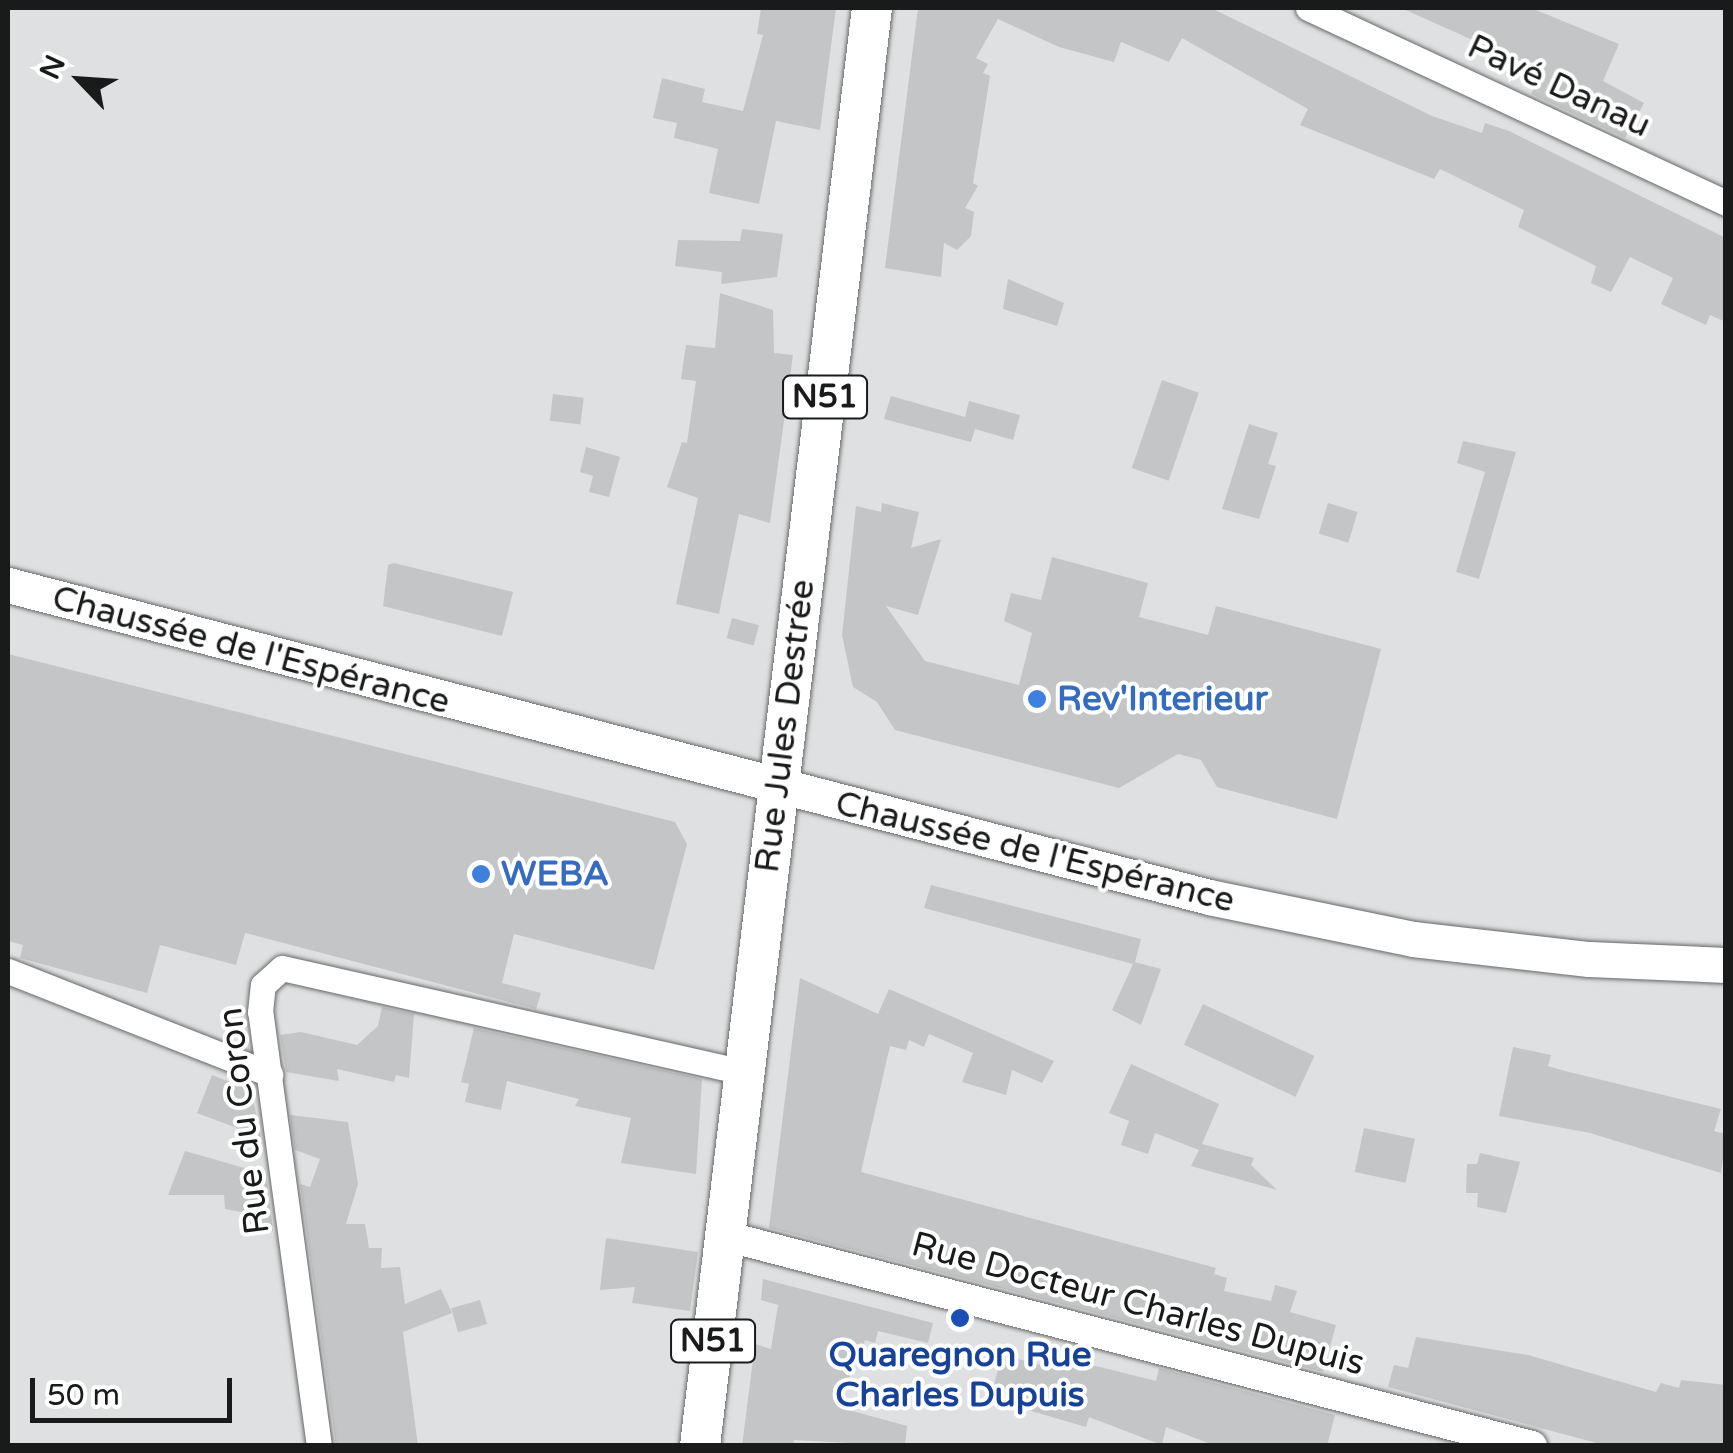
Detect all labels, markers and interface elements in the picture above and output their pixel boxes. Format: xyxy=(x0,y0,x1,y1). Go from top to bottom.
street label: Pavé Danau xyxy=(1461,25,1657,147)
north arrow xyxy=(30,30,130,130)
text: N xyxy=(33,50,73,85)
road number: N51 xyxy=(780,370,870,424)
street label: Chaussée de l'Espérance xyxy=(48,577,454,723)
street label: Rue Jules Destrée xyxy=(746,577,824,875)
place label: Rev'Interieur xyxy=(1057,678,1268,720)
marker: Rev'Interieur xyxy=(1026,688,1048,710)
street label: Chaussée de l'Espérance xyxy=(831,782,1239,922)
place label: WEBA xyxy=(501,853,609,895)
marker: WEBA xyxy=(470,863,492,885)
street label: Rue du Coron xyxy=(209,1005,279,1237)
street label: Rue Docteur Charles Dupuis xyxy=(907,1223,1369,1385)
marker: Quaregnon Rue Charles Dupuis xyxy=(949,1307,971,1329)
road number: N51 xyxy=(668,1314,758,1368)
place label: Quaregnon Rue Charles Dupuis xyxy=(829,1334,1091,1416)
scale bar xyxy=(35,1358,238,1420)
text: 50 m xyxy=(47,1377,120,1414)

